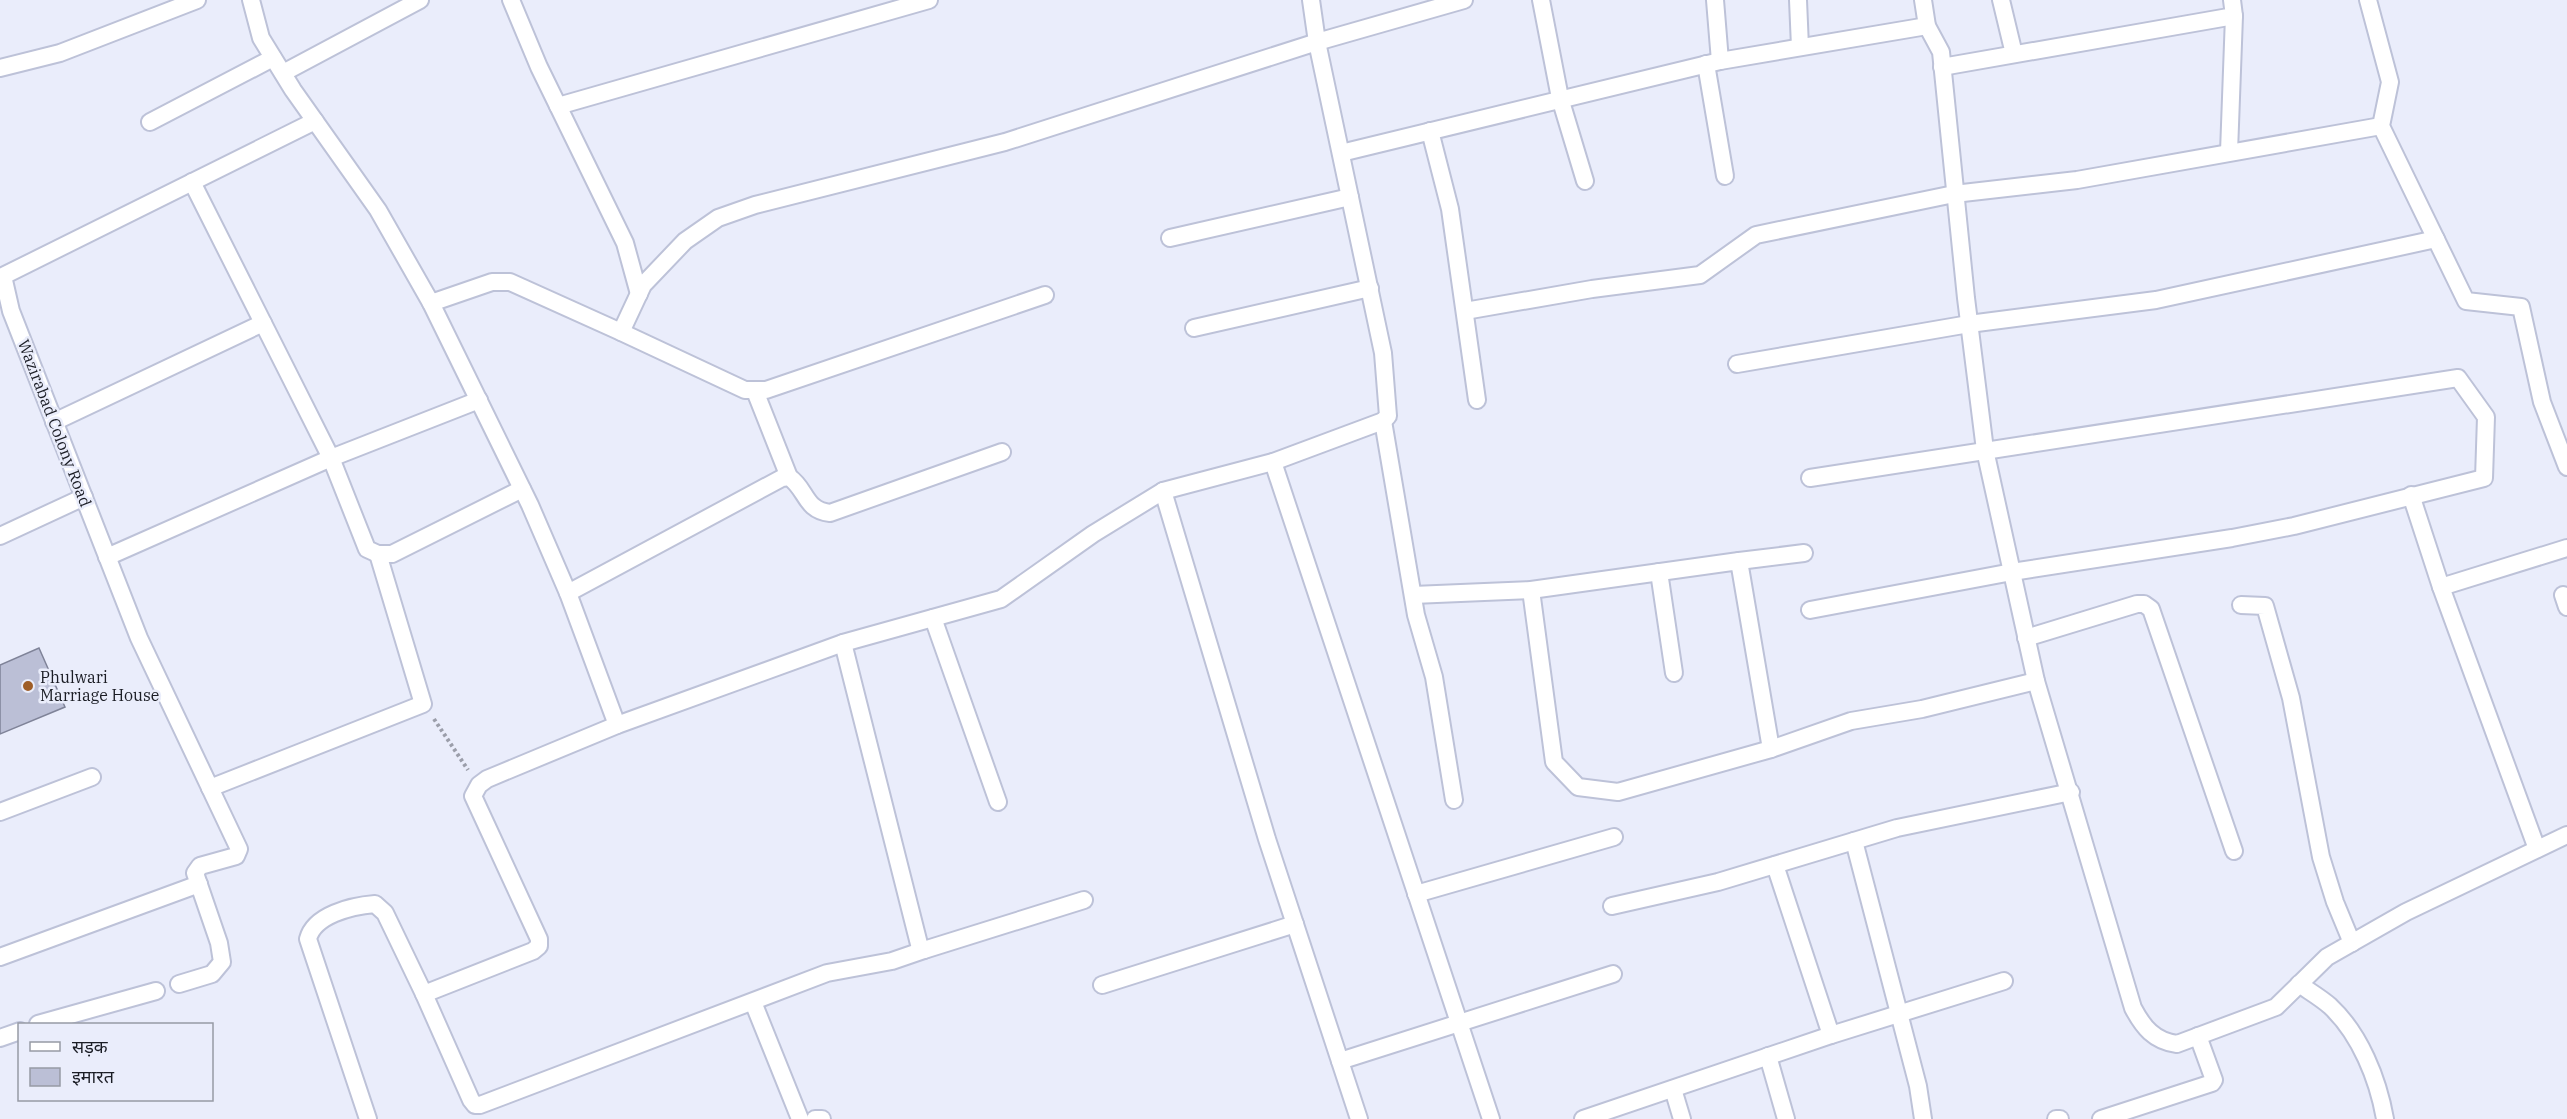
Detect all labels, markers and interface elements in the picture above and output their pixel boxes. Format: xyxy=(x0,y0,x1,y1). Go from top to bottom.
street label: Wazirabad Colony Road xyxy=(14,337,96,510)
place label: Phulwari Marriage House xyxy=(40,667,159,705)
marker: Phulwari Marriage House xyxy=(21,679,35,693)
legend xyxy=(18,1023,213,1101)
text: सड़क xyxy=(72,1035,109,1058)
text: इमारत xyxy=(72,1065,115,1088)

